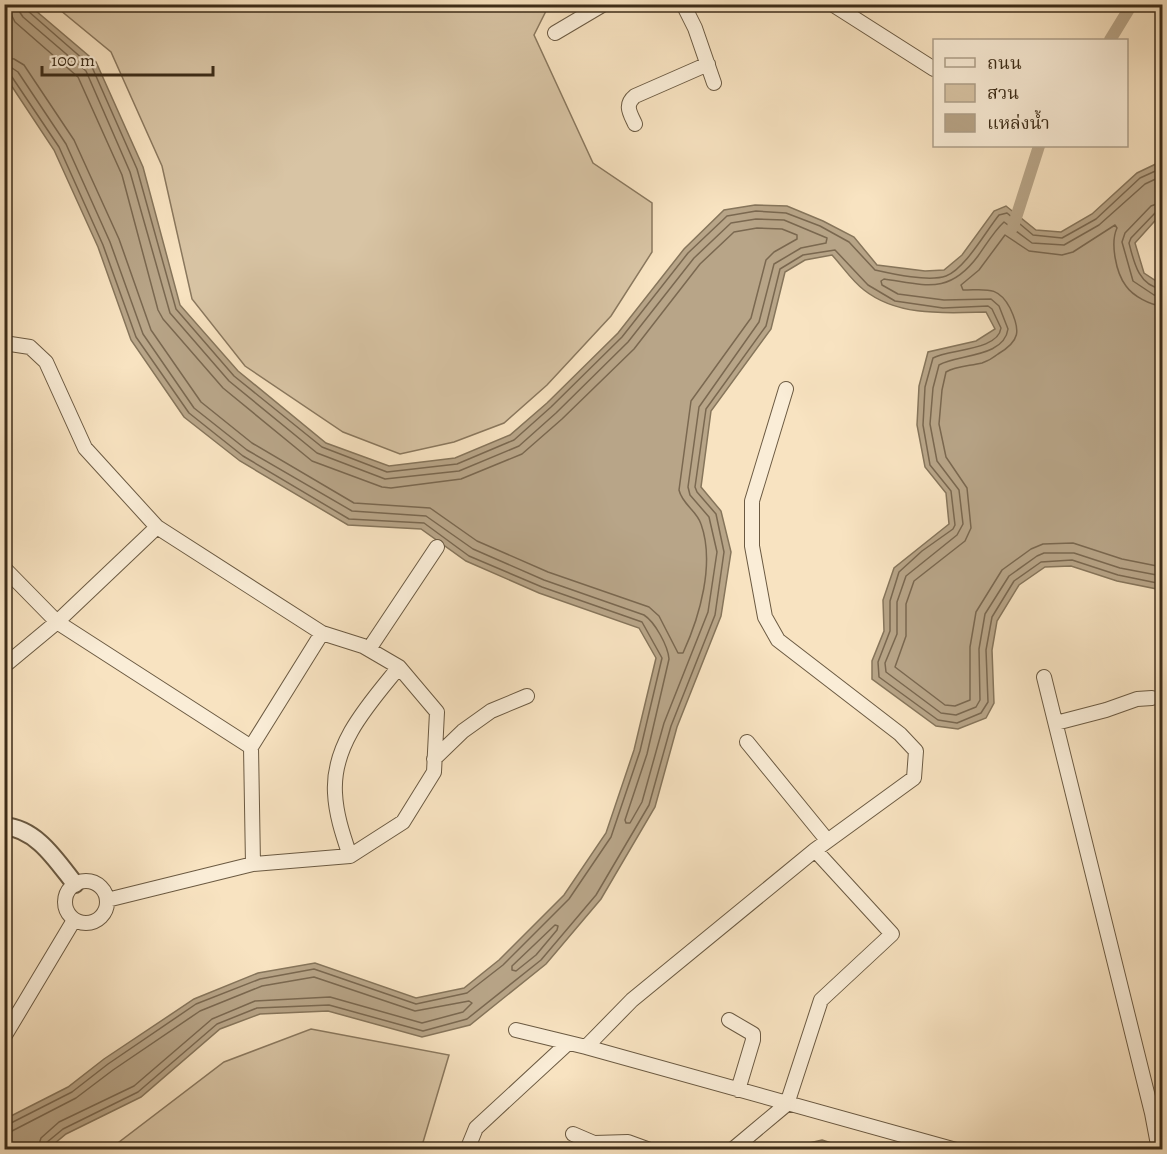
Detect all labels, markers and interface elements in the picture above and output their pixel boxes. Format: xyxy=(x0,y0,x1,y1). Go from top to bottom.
scale bar xyxy=(42,39,213,77)
legend xyxy=(933,39,1128,147)
text: 100 m xyxy=(51,48,95,72)
text: ถนน xyxy=(987,51,1022,75)
text: สวน xyxy=(987,81,1019,105)
text: แหล่งน้ำ xyxy=(987,109,1050,135)

